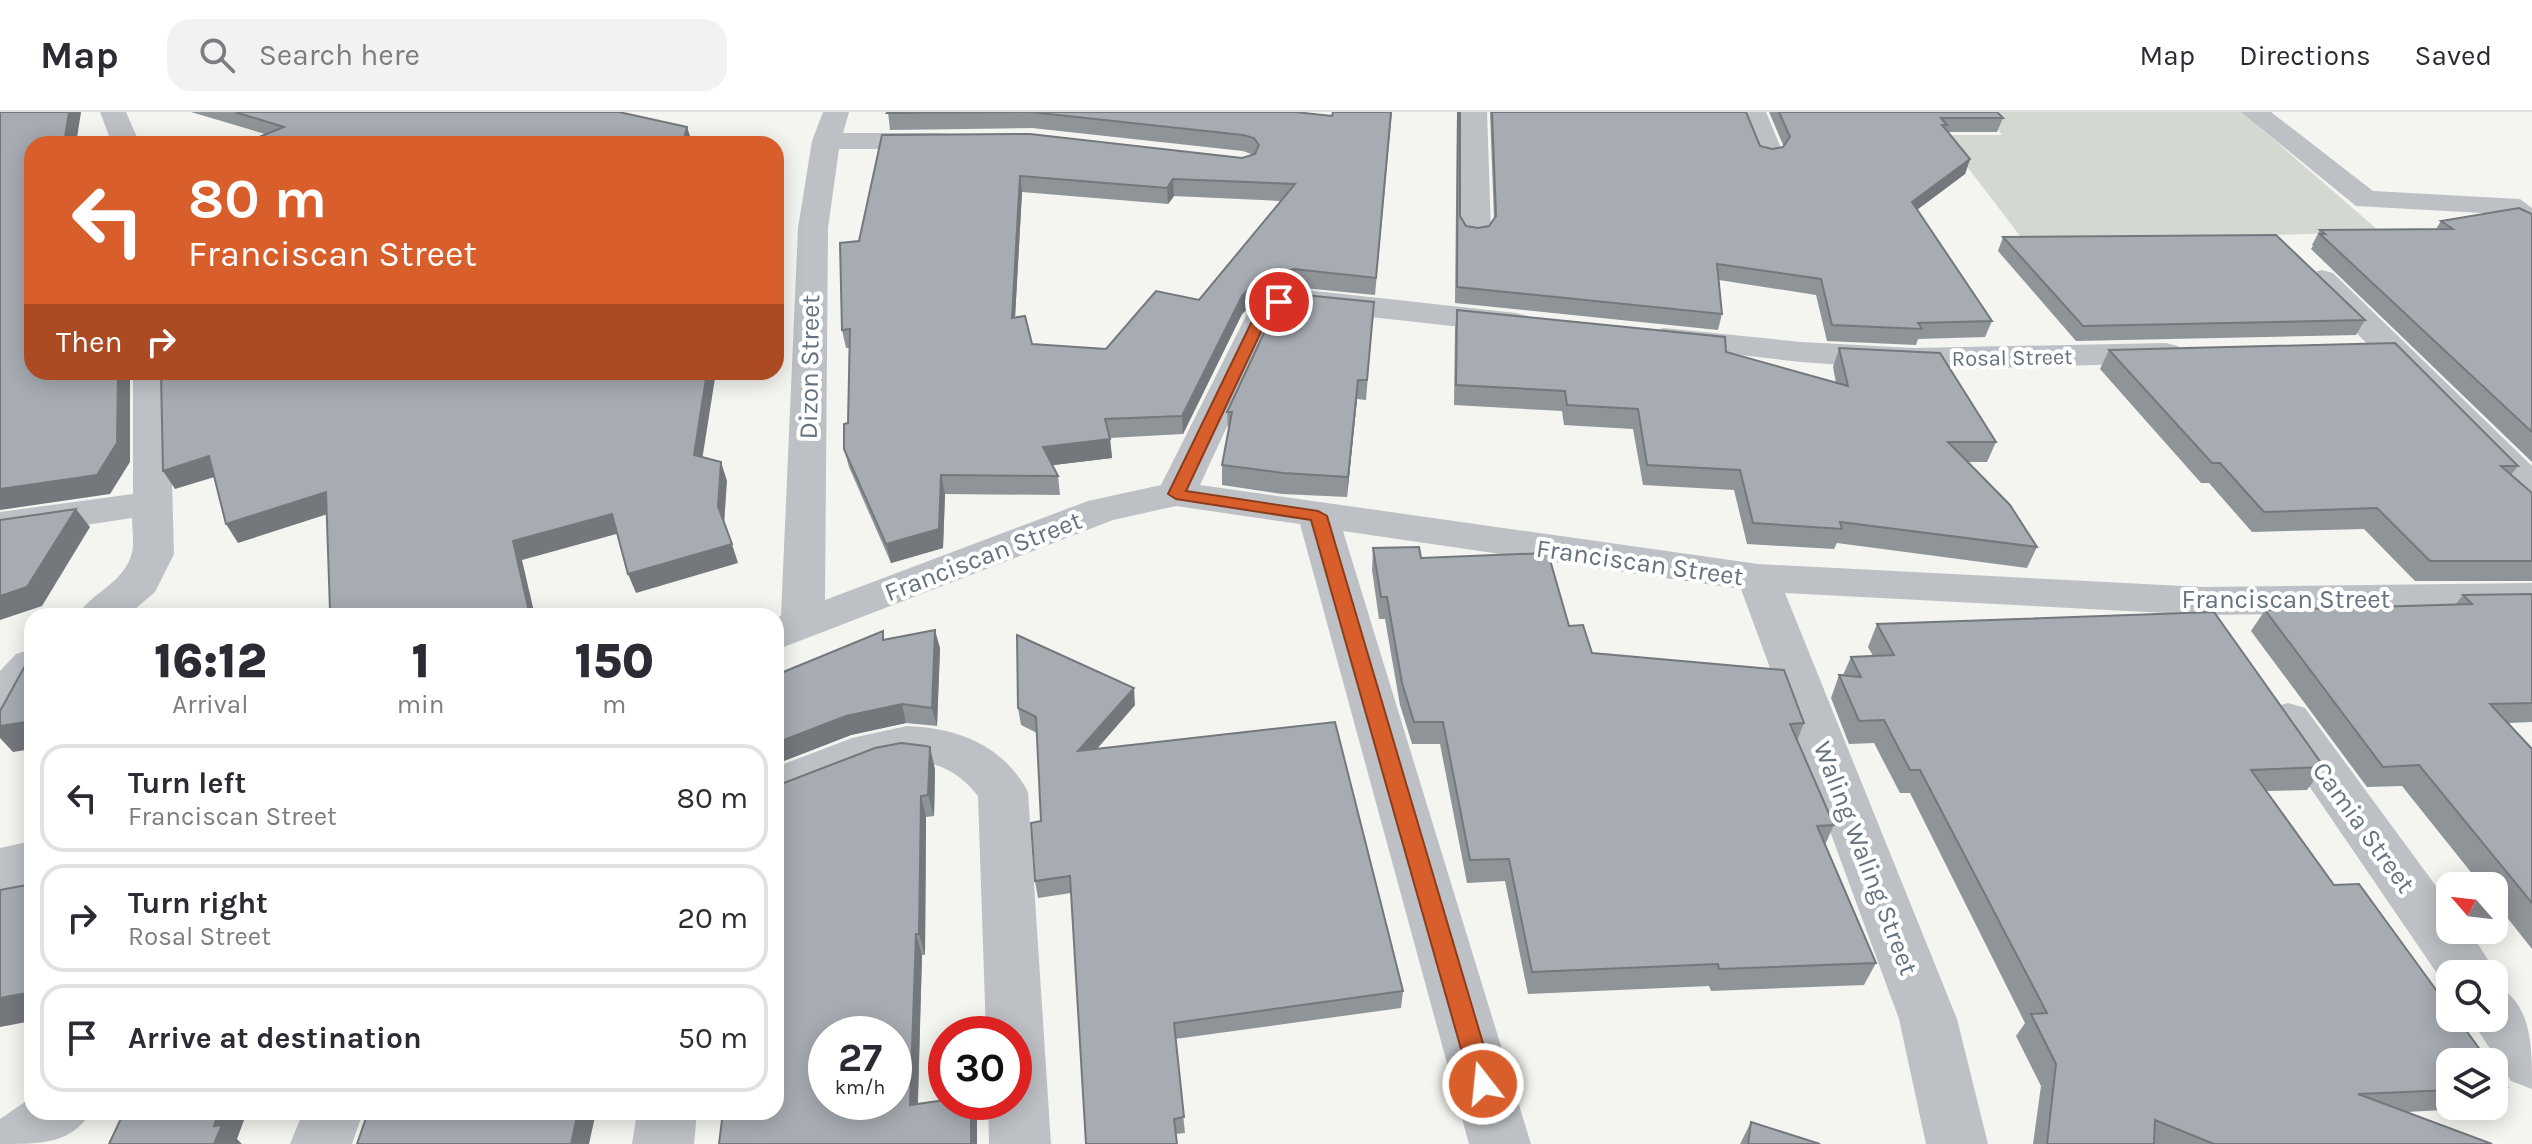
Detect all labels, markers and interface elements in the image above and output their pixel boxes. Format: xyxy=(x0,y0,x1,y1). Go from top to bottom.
search box xyxy=(167,19,727,91)
text: Map xyxy=(40,33,119,78)
icon: search xyxy=(195,33,239,77)
text: Search here xyxy=(259,37,420,73)
text: Map xyxy=(2140,39,2195,72)
text: Directions xyxy=(2239,39,2371,72)
text: Saved xyxy=(2415,39,2492,72)
text: 80 m xyxy=(188,166,327,231)
icon: left xyxy=(56,168,160,272)
text: Franciscan Street xyxy=(188,233,477,275)
pin xyxy=(1245,268,1313,336)
icon: arrive xyxy=(1257,280,1301,324)
street label: Dizon Street xyxy=(793,294,826,440)
icon: right xyxy=(139,320,183,364)
text: Then xyxy=(56,324,123,360)
street label: Rosal Street xyxy=(1951,344,2073,372)
street label: Franciscan Street xyxy=(880,505,1086,608)
street label: Franciscan Street xyxy=(1534,533,1746,592)
street label: Franciscan Street xyxy=(2182,584,2391,615)
text: 16:12 xyxy=(154,633,267,689)
text: 1 xyxy=(411,633,430,689)
text: 150 xyxy=(574,633,654,689)
text: Arrival xyxy=(172,689,248,720)
text: min xyxy=(397,689,445,720)
text: m xyxy=(602,689,626,720)
street label: Waling Waling Street xyxy=(1807,737,1925,980)
street label: Camia Street xyxy=(2306,756,2422,899)
text: Turn left xyxy=(128,765,246,801)
icon: left xyxy=(60,776,104,820)
text: 80 m xyxy=(677,780,748,816)
text: Franciscan Street xyxy=(128,801,337,832)
north arrow xyxy=(2436,872,2508,944)
map controls xyxy=(2436,872,2508,1120)
text: Turn right xyxy=(128,885,268,921)
icon: right xyxy=(60,896,104,940)
text: 20 m xyxy=(678,900,748,936)
text: Rosal Street xyxy=(128,921,271,952)
button: search xyxy=(2436,960,2508,1032)
icon: arrive xyxy=(60,1016,104,1060)
speed limit sign: 30 xyxy=(928,1016,1032,1120)
text: Arrive at destination xyxy=(128,1020,422,1056)
text: 50 m xyxy=(678,1020,748,1056)
text: 27 xyxy=(838,1034,882,1081)
position arrow xyxy=(1441,1042,1525,1126)
button: layers xyxy=(2436,1048,2508,1120)
text: km/h xyxy=(835,1076,885,1099)

